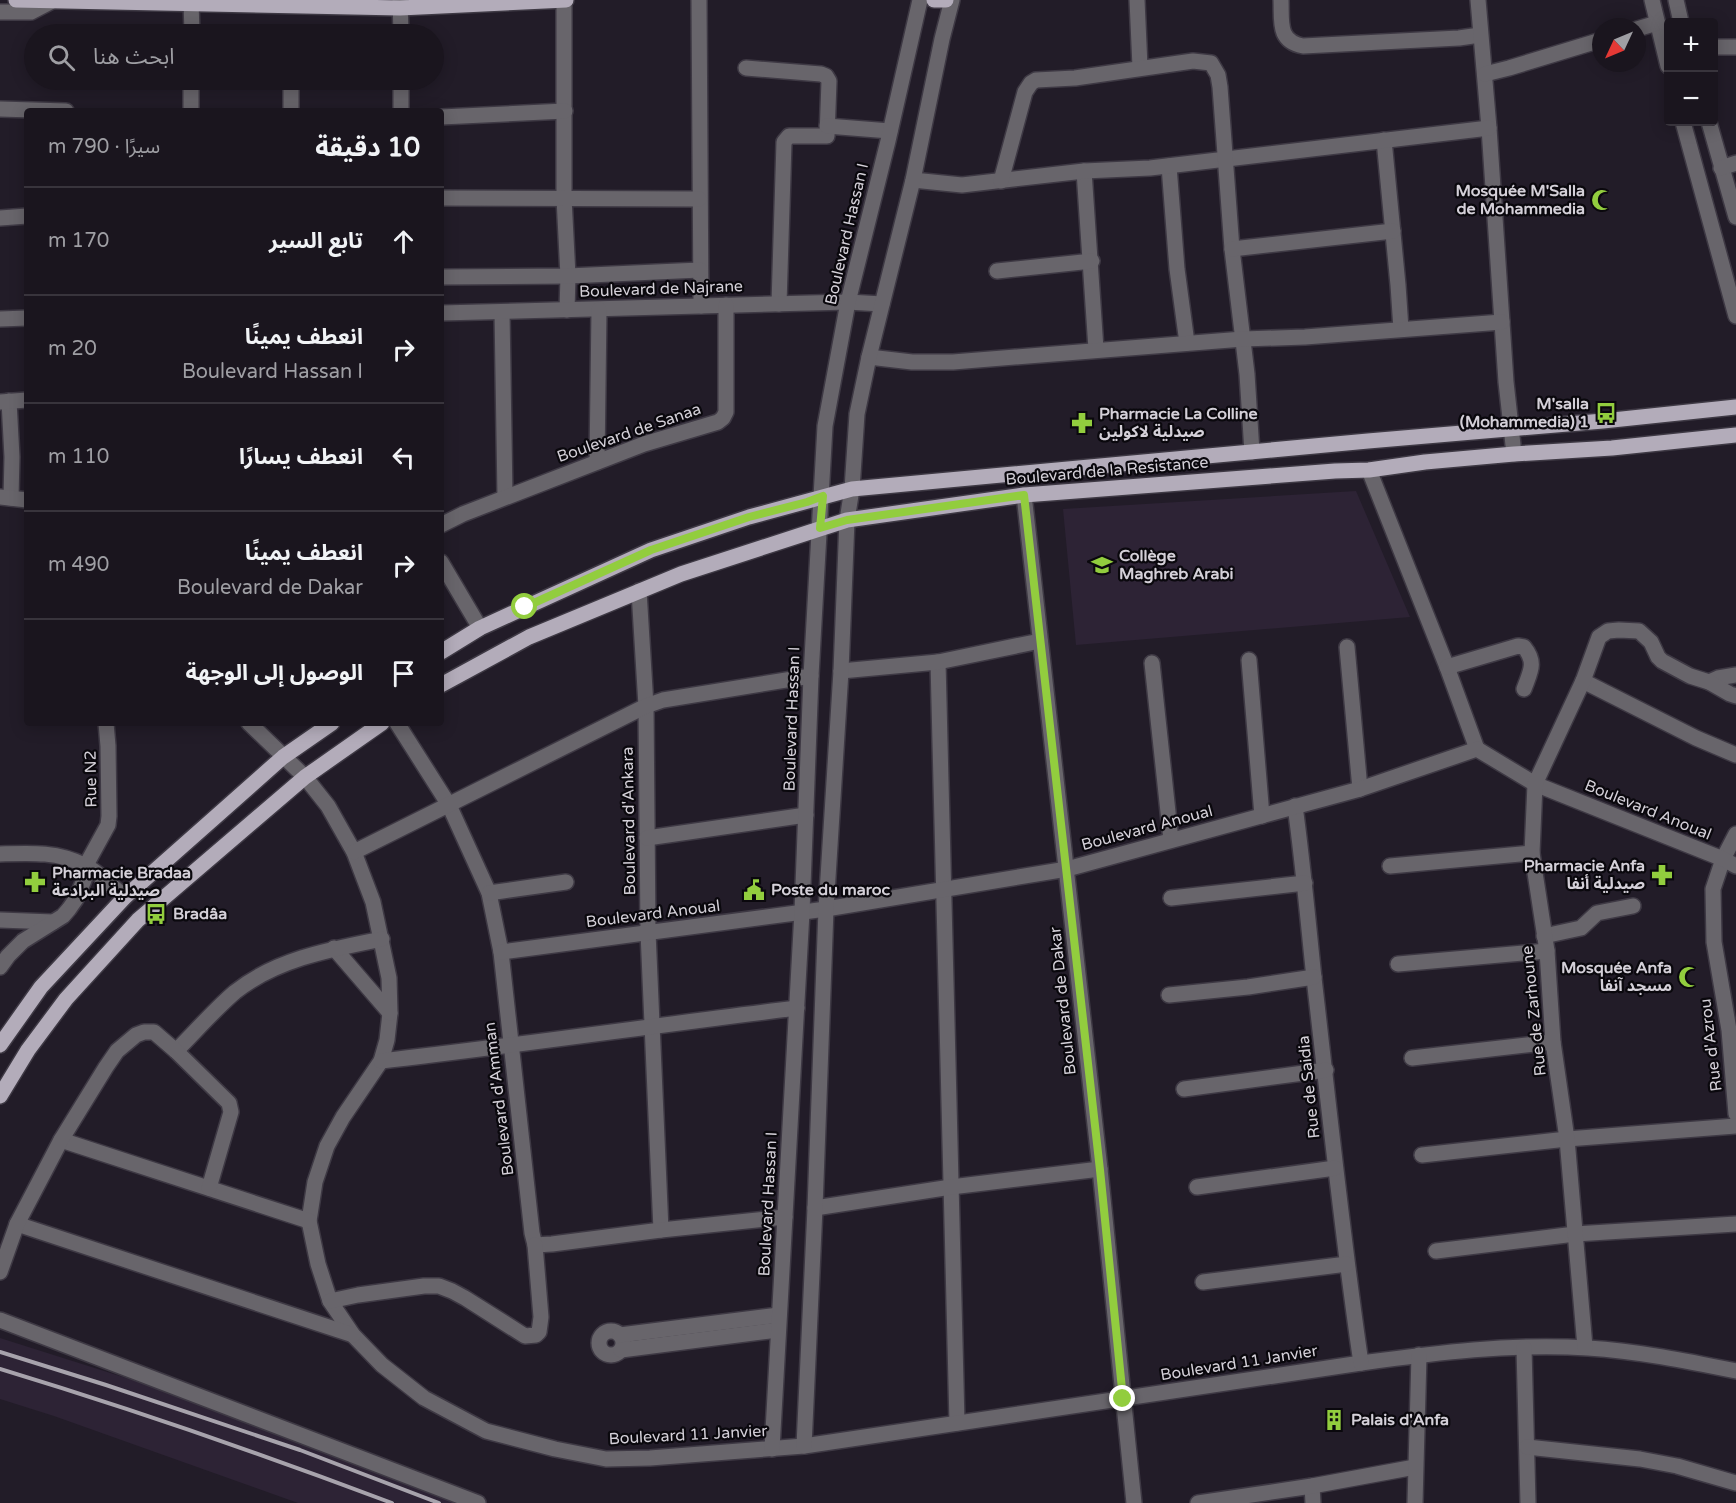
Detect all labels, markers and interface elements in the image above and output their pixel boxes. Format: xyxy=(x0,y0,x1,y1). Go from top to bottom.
north arrow xyxy=(1592,18,1646,72)
map controls xyxy=(1664,18,1718,126)
button: + xyxy=(1664,18,1718,72)
search box xyxy=(24,24,444,90)
icon: search xyxy=(45,41,78,74)
text: ابحث هنا xyxy=(93,44,175,70)
button: − xyxy=(1664,72,1718,126)
text: 10 دقيقة xyxy=(315,132,420,163)
text: سيرًا · 790 m xyxy=(48,135,160,159)
street label: Boulevard Hassan I xyxy=(821,161,873,307)
place label: Mosquée M'Salla de Mohammedia xyxy=(1455,181,1585,219)
mosque icon: Mosquée M'Salla de Mohammedia xyxy=(1590,188,1614,212)
icon: ahead xyxy=(387,225,420,258)
text: تابع السير xyxy=(269,228,363,254)
text: 170 m xyxy=(48,229,109,253)
street label: Boulevard de Najrane xyxy=(579,276,743,302)
text: انعطف يمينًا xyxy=(245,324,363,350)
icon: right xyxy=(387,333,420,366)
text: 20 m xyxy=(48,337,97,361)
text: Boulevard Hassan I xyxy=(182,360,363,384)
place label: M'salla (Mohammedia) 1 xyxy=(1460,394,1589,432)
street label: Boulevard de Sanaa xyxy=(554,399,704,467)
bus stop icon: M'salla (Mohammedia) 1 xyxy=(1594,401,1618,425)
place label: Pharmacie La Colline صيدلية لاكولين xyxy=(1099,404,1258,442)
pharmacy icon: Pharmacie La Colline صيدلية لاكولين xyxy=(1070,411,1094,435)
icon: left xyxy=(387,441,420,474)
text: انعطف يسارًا xyxy=(239,444,363,470)
text: 110 m xyxy=(48,445,109,469)
street label: Boulevard de la Resistance xyxy=(1005,452,1209,490)
text: انعطف يمينًا xyxy=(245,540,363,566)
place label: Collège Maghreb Arabi xyxy=(1119,546,1234,584)
icon: right xyxy=(387,549,420,582)
text: 490 m xyxy=(48,553,109,577)
school or university icon: Collège Maghreb Arabi xyxy=(1090,553,1114,577)
text: Boulevard de Dakar xyxy=(177,576,363,600)
route start xyxy=(511,593,537,619)
street label: Boulevard Hassan I xyxy=(779,646,805,792)
icon: arrive xyxy=(387,657,420,690)
text: الوصول إلى الوجهة xyxy=(185,660,363,686)
street label: Boulevard d'Ankara xyxy=(618,746,640,896)
street label: Rue N2 xyxy=(81,750,101,808)
street label: Boulevard Anoual xyxy=(1582,775,1714,845)
street label: Boulevard Anoual xyxy=(1079,801,1215,855)
place label: Pharmacie Anfa صيدلية أنفا xyxy=(1524,856,1645,894)
place label: Pharmacie Bradaa صيدلية البرادعة xyxy=(52,863,191,901)
pharmacy icon: Pharmacie Anfa صيدلية أنفا xyxy=(1650,863,1674,887)
pharmacy icon: Pharmacie Bradaa صيدلية البرادعة xyxy=(23,870,47,894)
public building icon: Poste du maroc xyxy=(742,878,766,902)
place label: Poste du maroc xyxy=(771,880,890,900)
street label: Boulevard Anoual xyxy=(585,896,721,932)
bus stop icon: Bradâa xyxy=(144,902,168,926)
place label: Bradâa xyxy=(173,904,227,924)
street label: Boulevard de Dakar xyxy=(1045,925,1081,1076)
street label: Rue de Zarhoune xyxy=(1517,945,1551,1077)
place label: Mosquée Anfa مسجد آنفا xyxy=(1561,958,1672,996)
mosque icon: Mosquée Anfa مسجد آنفا xyxy=(1677,965,1701,989)
street label: Rue d'Azrou xyxy=(1695,997,1727,1093)
street label: Boulevard d'Amman xyxy=(480,1021,518,1177)
street label: Rue de Saidia xyxy=(1294,1034,1324,1140)
street label: Boulevard Hassan I xyxy=(754,1131,782,1277)
street label: Boulevard 11 Janvier xyxy=(1159,1341,1320,1385)
route end xyxy=(1109,1385,1135,1411)
building icon: Palais d'Anfa xyxy=(1322,1408,1346,1432)
place label: Palais d'Anfa xyxy=(1351,1410,1449,1430)
street label: Boulevard 11 Janvier xyxy=(608,1421,769,1449)

